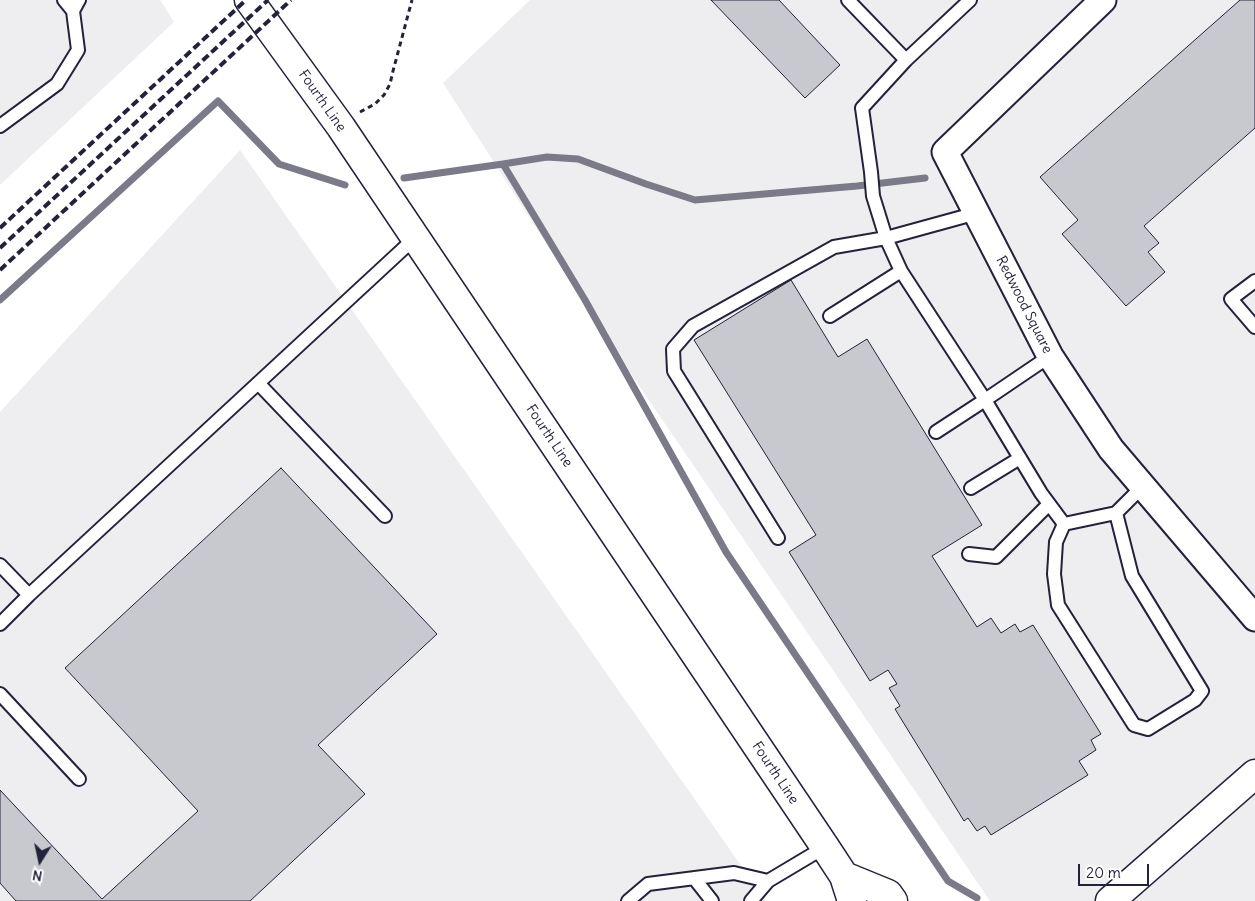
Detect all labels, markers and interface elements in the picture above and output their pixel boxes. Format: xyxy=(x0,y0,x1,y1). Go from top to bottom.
street label: Fourth Line xyxy=(295,67,349,135)
street label: Redwood Square xyxy=(992,253,1056,357)
street label: Fourth Line xyxy=(522,402,576,470)
street label: Fourth Line xyxy=(748,739,802,807)
north arrow xyxy=(15,836,65,886)
scale bar xyxy=(1080,854,1151,886)
text: 20 m xyxy=(1086,863,1121,882)
text: N xyxy=(31,866,44,885)

